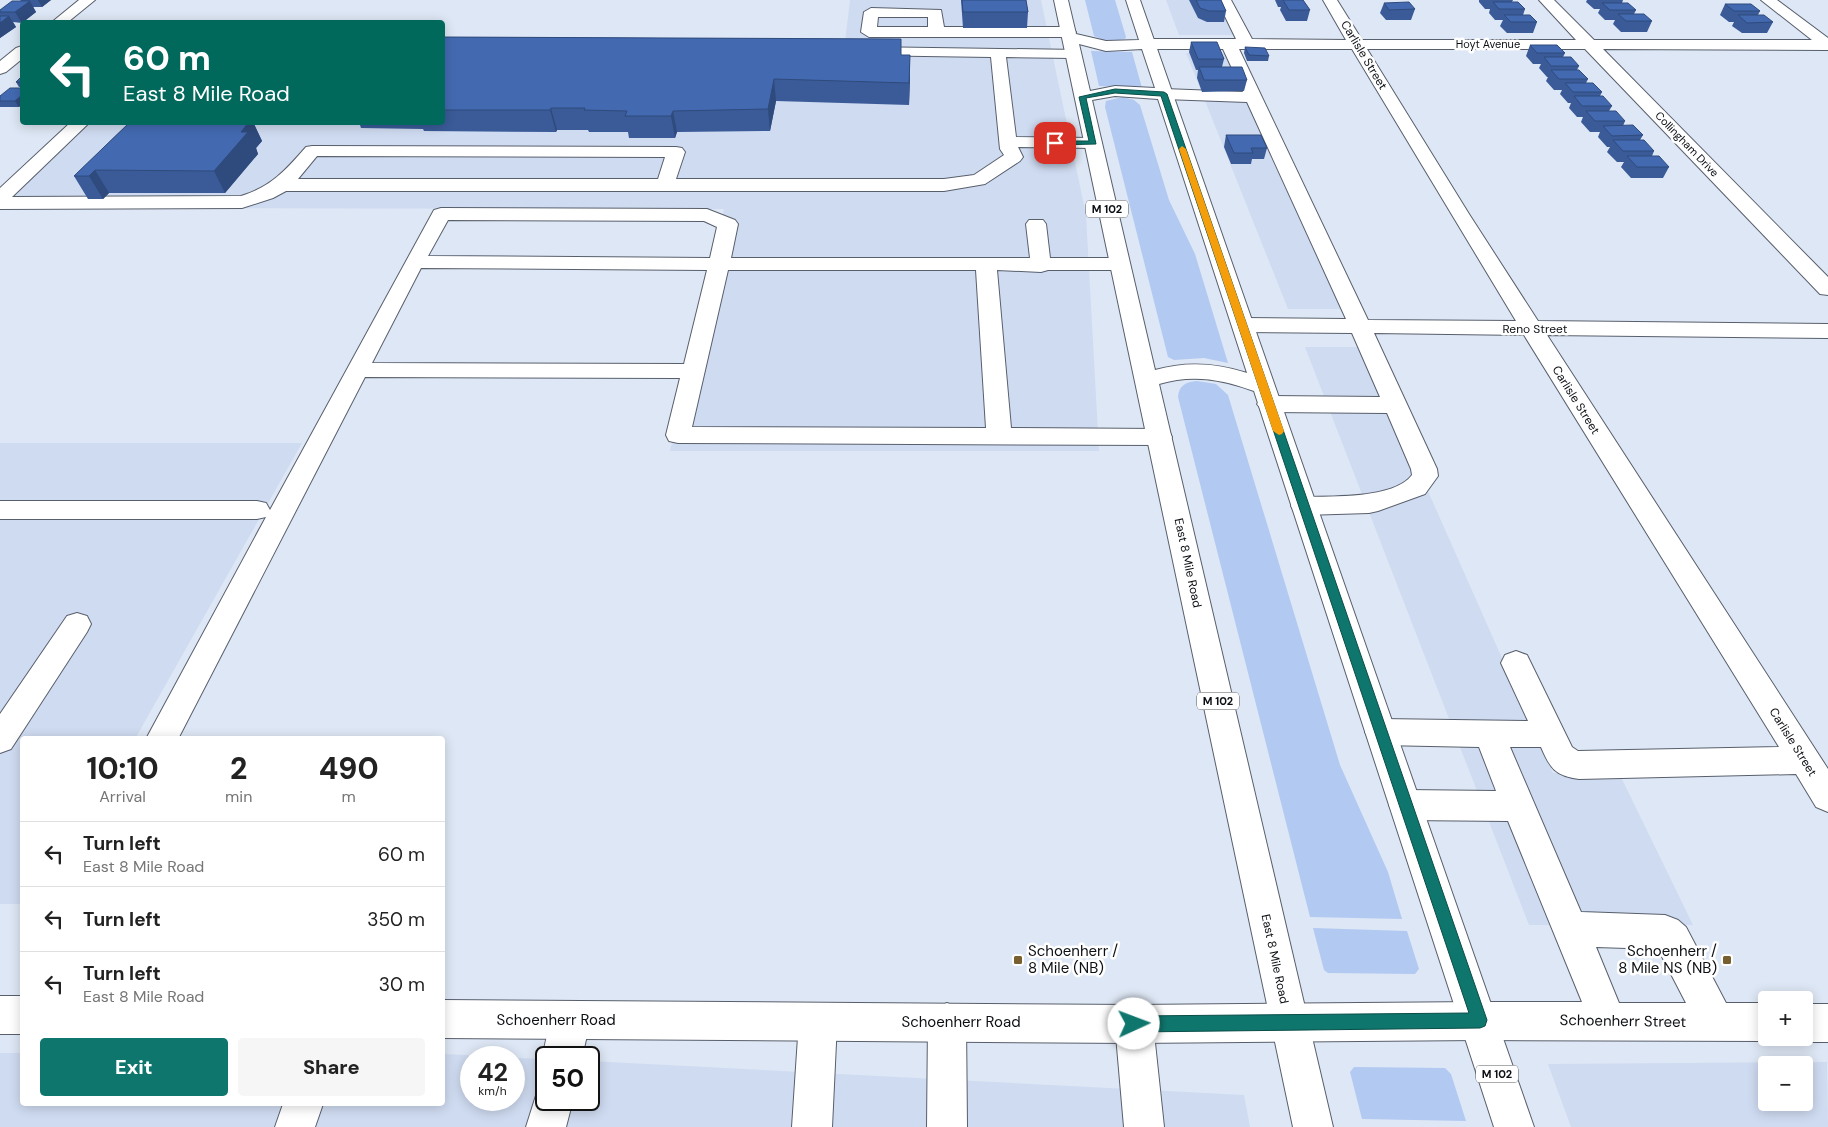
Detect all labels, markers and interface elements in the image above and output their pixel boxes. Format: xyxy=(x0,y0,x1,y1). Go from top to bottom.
street label: Carlisle Street xyxy=(1337,18,1391,93)
text: 60 m xyxy=(123,35,211,81)
street label: Hoyt Avenue xyxy=(1456,37,1520,51)
icon: left xyxy=(40,40,105,105)
text: East 8 Mile Road xyxy=(123,79,290,108)
street label: Collingham Drive xyxy=(1652,108,1722,180)
pin xyxy=(1034,122,1076,164)
icon: arrive xyxy=(1041,129,1069,157)
road number: M 102 xyxy=(1086,200,1128,218)
street label: Reno Street xyxy=(1503,321,1568,337)
street label: Carlisle Street xyxy=(1549,363,1604,437)
street label: East 8 Mile Road xyxy=(1171,517,1205,609)
road number: M 102 xyxy=(1197,692,1239,709)
street label: Carlisle Street xyxy=(1766,705,1821,779)
text: 10:10 xyxy=(86,749,159,788)
text: 2 xyxy=(230,749,247,788)
text: 490 xyxy=(319,749,379,788)
text: Arrival xyxy=(99,786,146,807)
text: min xyxy=(225,786,252,807)
text: m xyxy=(342,786,356,807)
text: Turn left xyxy=(83,831,161,856)
icon: left xyxy=(40,840,68,868)
text: 60 m xyxy=(378,842,425,867)
text: East 8 Mile Road xyxy=(83,856,204,877)
icon: left xyxy=(40,905,68,933)
text: Turn left xyxy=(83,907,161,932)
text: 350 m xyxy=(367,907,425,932)
street label: East 8 Mile Road xyxy=(1258,913,1292,1005)
place label: Schoenherr / 8 Mile (NB) xyxy=(1028,941,1118,978)
place label: Schoenherr / 8 Mile NS (NB) xyxy=(1618,941,1717,978)
marker: Schoenherr / 8 Mile (NB) xyxy=(1012,954,1024,966)
marker: Schoenherr / 8 Mile NS (NB) xyxy=(1721,954,1733,966)
text: Turn left xyxy=(83,961,161,986)
icon: left xyxy=(40,970,68,998)
text: 30 m xyxy=(379,972,425,997)
text: East 8 Mile Road xyxy=(83,986,204,1007)
map controls xyxy=(1758,991,1813,1111)
button: + xyxy=(1758,991,1813,1046)
position arrow xyxy=(1107,997,1159,1049)
street label: Schoenherr Road xyxy=(496,1010,616,1030)
street label: Schoenherr Street xyxy=(1559,1010,1687,1032)
street label: Schoenherr Road xyxy=(901,1012,1021,1032)
button: Exit xyxy=(40,1038,228,1096)
button: Share xyxy=(238,1038,425,1096)
speed limit sign: 50 xyxy=(535,1046,600,1111)
text: 42 xyxy=(477,1056,508,1089)
button: − xyxy=(1758,1056,1813,1111)
road number: M 102 xyxy=(1476,1066,1518,1082)
text: km/h xyxy=(478,1083,507,1099)

